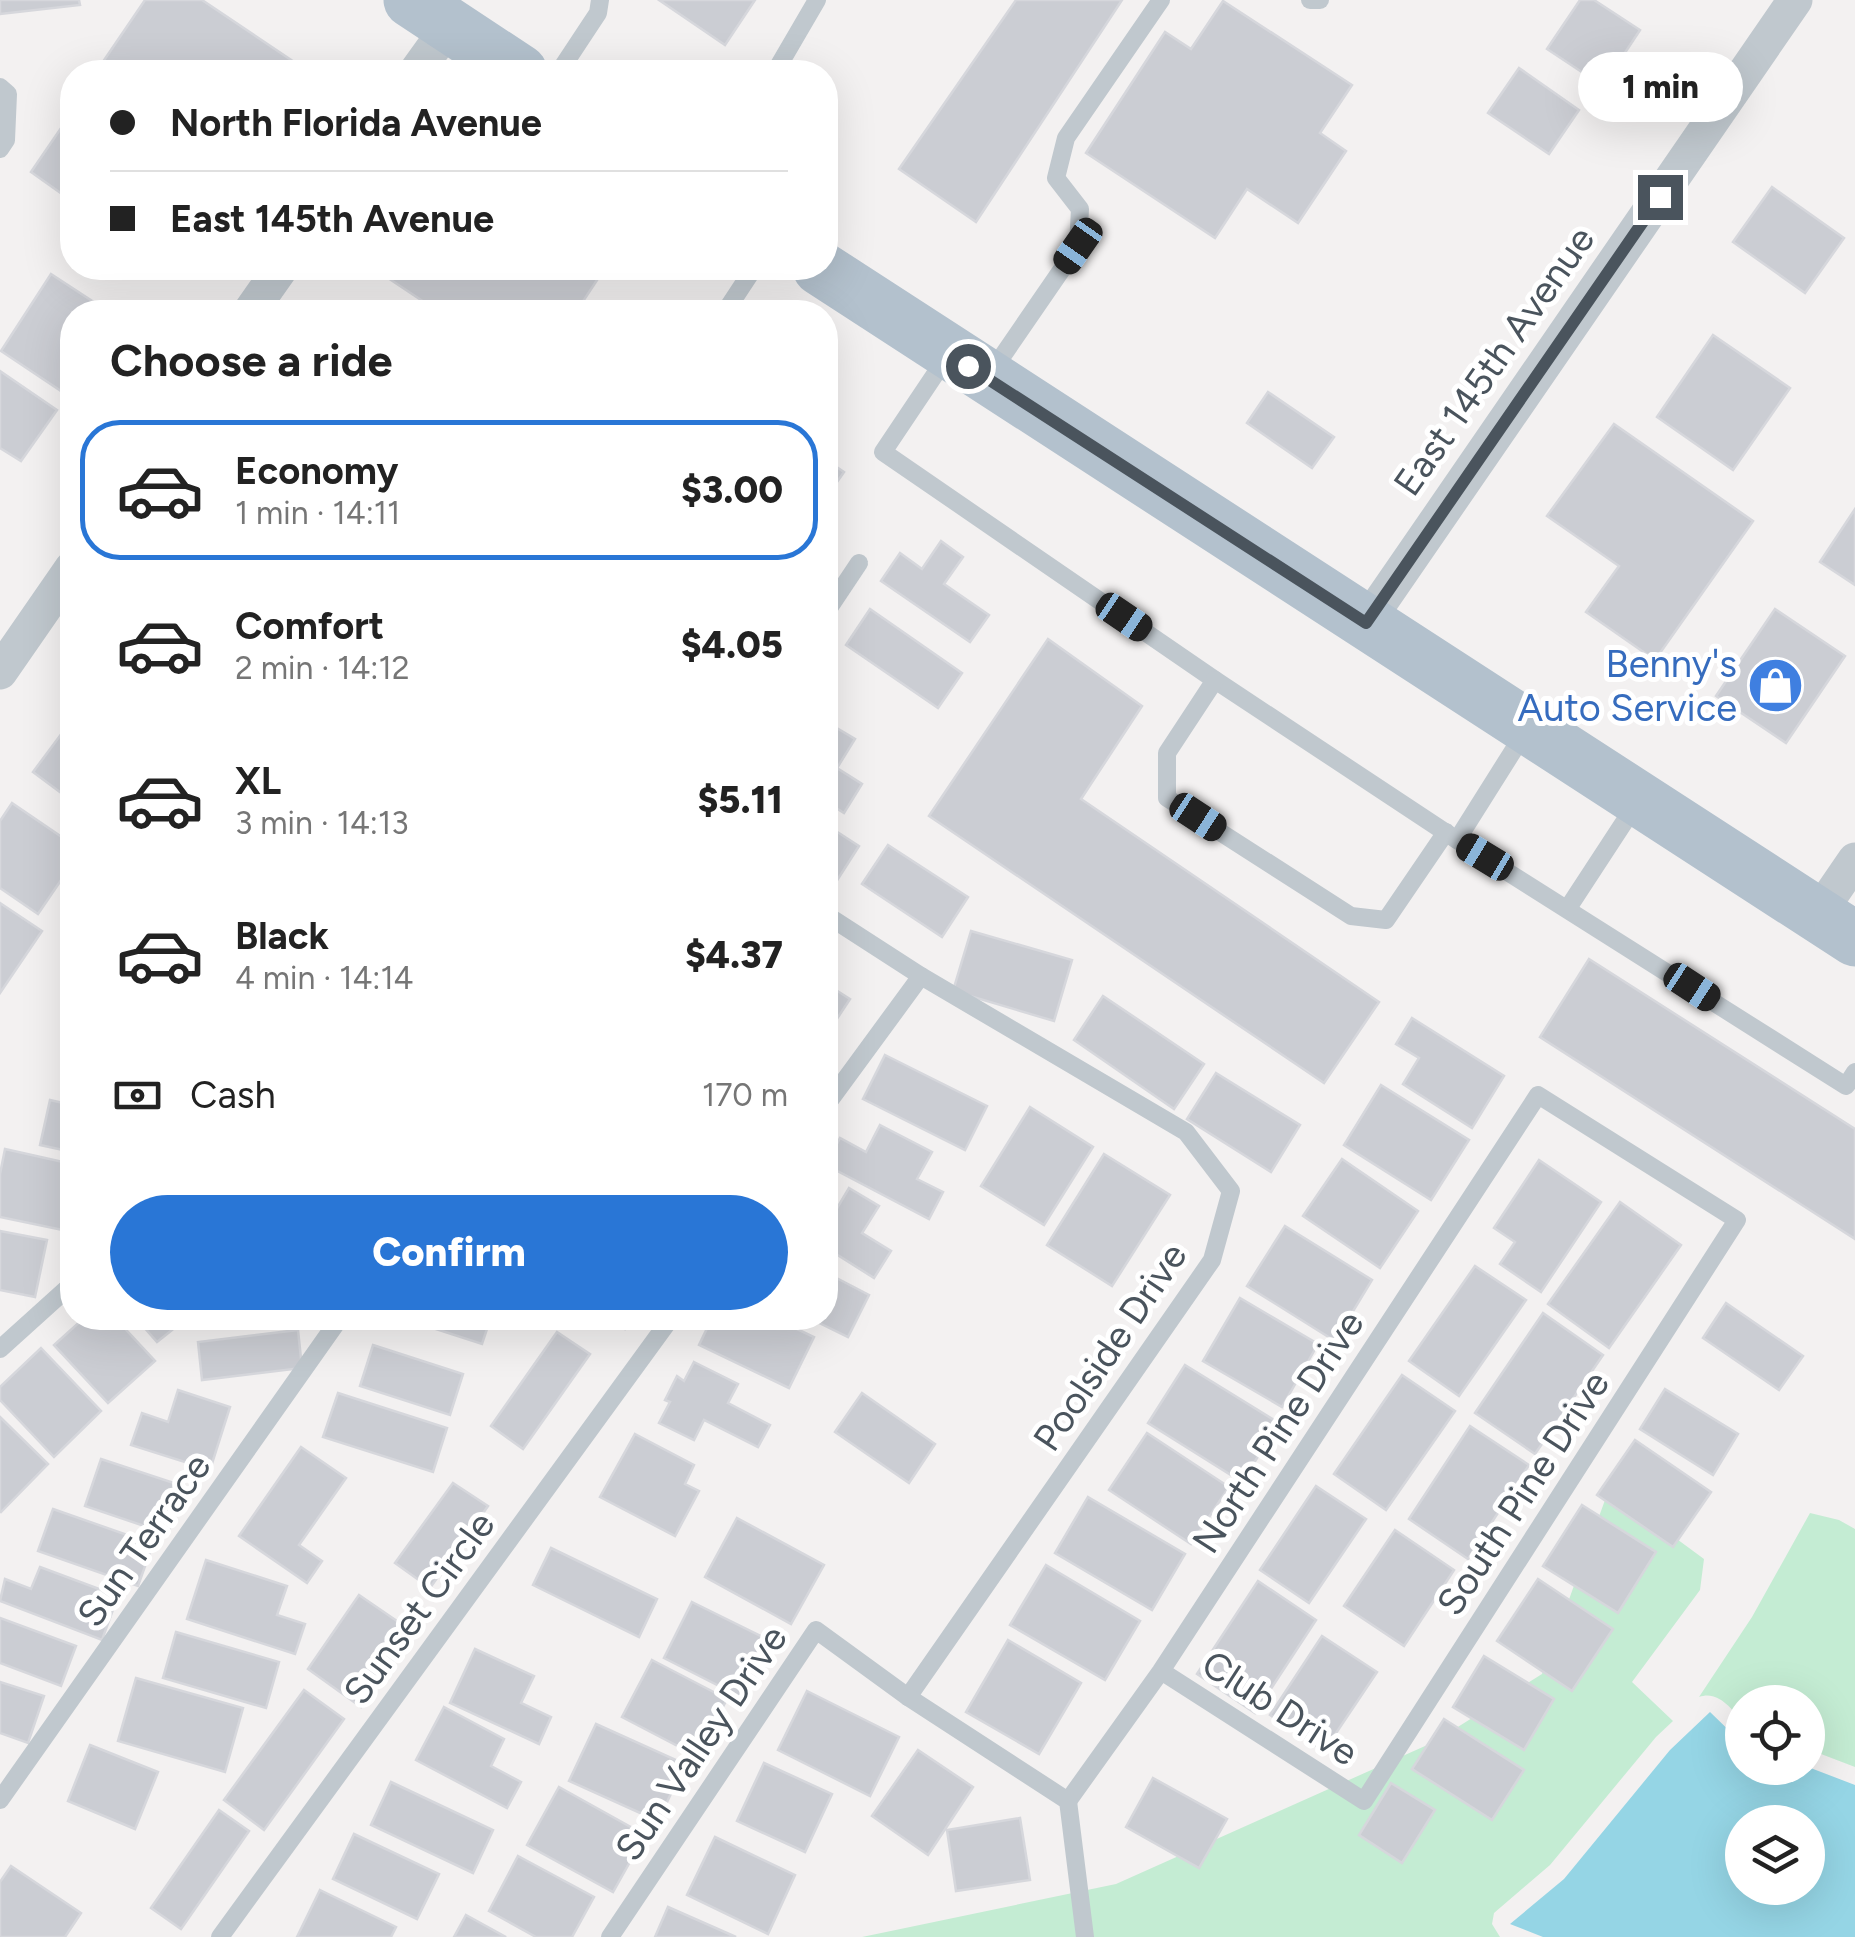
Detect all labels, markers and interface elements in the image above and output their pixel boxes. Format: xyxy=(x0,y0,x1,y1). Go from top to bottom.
callout: 1 min xyxy=(1578,52,1742,122)
text: 1 min xyxy=(1622,68,1699,106)
text: North Florida Avenue xyxy=(170,100,542,146)
route end xyxy=(1638,175,1683,220)
text: East 145th Avenue xyxy=(170,196,494,242)
car xyxy=(1049,213,1107,279)
street label: East 145th Avenue xyxy=(1384,218,1604,504)
text: Choose a ride xyxy=(110,333,392,387)
route start xyxy=(946,344,991,389)
icon: car xyxy=(115,445,205,535)
text: Economy xyxy=(235,448,398,494)
text: $3.00 xyxy=(681,467,783,513)
text: 1 min · 14:11 xyxy=(235,494,400,532)
car xyxy=(1091,588,1157,646)
icon: car xyxy=(115,600,205,690)
text: Comfort xyxy=(235,603,384,649)
text: $4.05 xyxy=(681,622,783,668)
place label: Benny's Auto Service xyxy=(1518,641,1737,731)
text: 2 min · 14:12 xyxy=(235,649,410,687)
shop icon: Benny's Auto Service xyxy=(1746,656,1806,716)
icon: car xyxy=(115,755,205,845)
text: XL xyxy=(235,758,281,804)
text: $5.11 xyxy=(697,777,783,823)
car xyxy=(1165,788,1231,846)
text: 3 min · 14:13 xyxy=(235,804,409,842)
car xyxy=(1452,829,1518,885)
icon: car xyxy=(115,910,205,1000)
text: Black xyxy=(235,913,329,959)
text: $4.37 xyxy=(685,932,783,978)
car xyxy=(1659,958,1725,1016)
text: 4 min · 14:14 xyxy=(235,959,414,997)
icon: cash xyxy=(110,1068,165,1123)
text: Cash xyxy=(190,1072,276,1118)
text: 170 m xyxy=(702,1076,788,1114)
button: Confirm xyxy=(110,1195,788,1310)
street label: Poolside Drive xyxy=(1024,1234,1196,1460)
street label: North Pine Drive xyxy=(1183,1302,1373,1562)
street label: South Pine Drive xyxy=(1427,1362,1619,1624)
street label: Sun Terrace xyxy=(68,1445,220,1635)
street label: Sunset Circle xyxy=(334,1503,504,1713)
street label: Sun Valley Drive xyxy=(605,1617,797,1869)
street label: Club Drive xyxy=(1193,1641,1367,1775)
map controls xyxy=(1725,1685,1825,1905)
button: locate xyxy=(1725,1685,1825,1785)
button: layers xyxy=(1725,1805,1825,1905)

